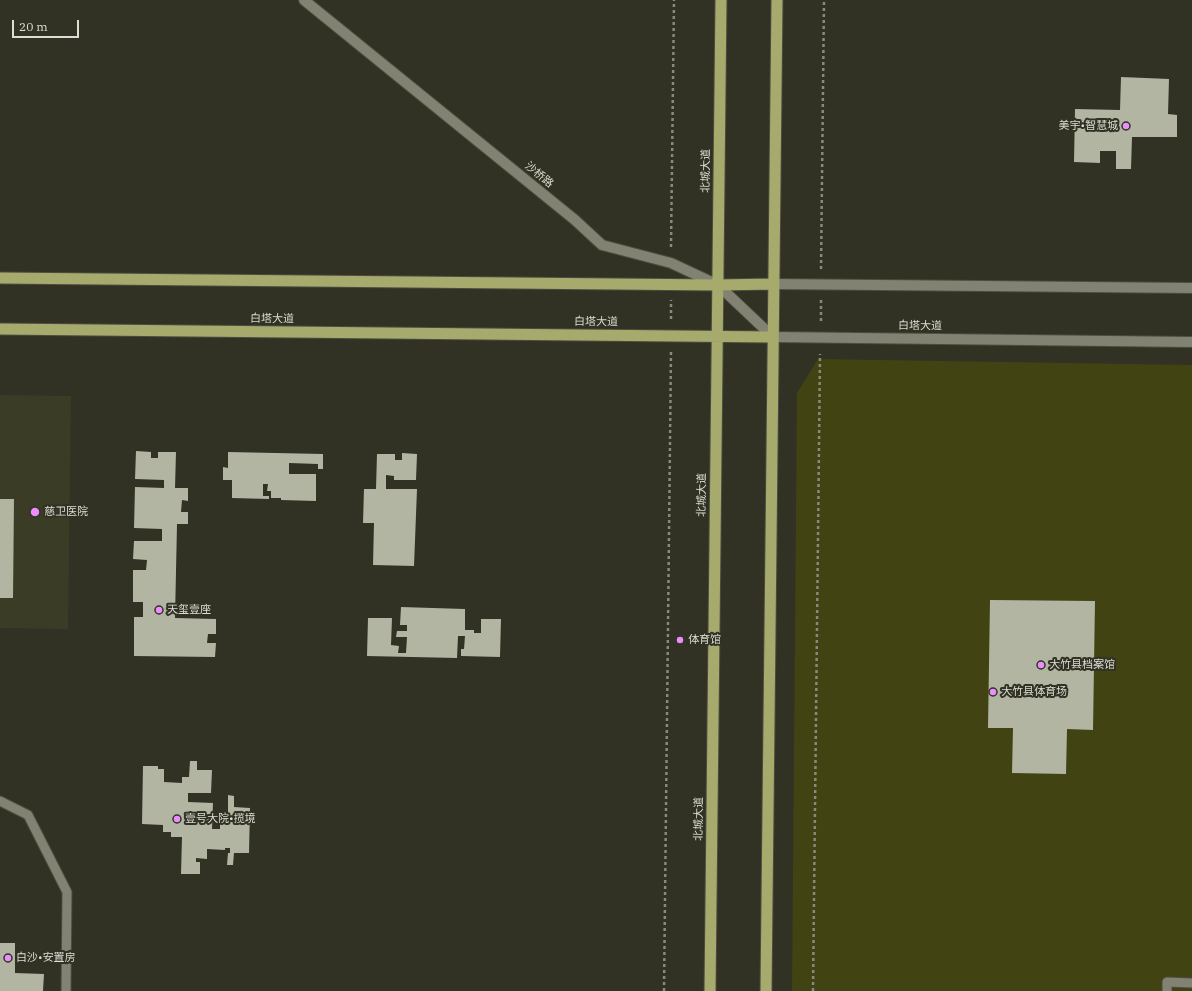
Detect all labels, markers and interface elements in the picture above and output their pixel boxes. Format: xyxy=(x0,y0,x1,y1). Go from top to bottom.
scale bar xyxy=(14,12,81,38)
text: 20 m xyxy=(19,19,48,34)
place label: 美宇•智慧城 xyxy=(1058,119,1118,133)
marker: 美宇•智慧城 xyxy=(1121,121,1131,131)
street label: 北城大道 xyxy=(699,149,713,193)
street label: 沙桥路 xyxy=(522,159,556,191)
street label: 白塔大道 xyxy=(250,312,294,326)
street label: 白塔大道 xyxy=(574,315,618,329)
street label: 白塔大道 xyxy=(898,319,942,333)
street label: 北城大道 xyxy=(695,473,709,517)
place label: 慈卫医院 xyxy=(44,505,88,519)
marker: 慈卫医院 xyxy=(29,506,41,518)
place label: 天玺壹座 xyxy=(167,603,211,617)
marker: 天玺壹座 xyxy=(154,605,164,615)
place label: 体育馆 xyxy=(688,633,721,647)
marker: 体育馆 xyxy=(675,635,685,645)
place label: 大竹县档案馆 xyxy=(1049,658,1115,672)
marker: 大竹县档案馆 xyxy=(1036,660,1046,670)
place label: 大竹县体育场 xyxy=(1001,685,1067,699)
marker: 大竹县体育场 xyxy=(988,687,998,697)
street label: 北城大道 xyxy=(692,797,706,841)
place label: 壹号大院•揽境 xyxy=(185,812,256,826)
marker: 壹号大院•揽境 xyxy=(172,814,182,824)
place label: 白沙•安置房 xyxy=(16,951,76,965)
marker: 白沙•安置房 xyxy=(3,953,13,963)

